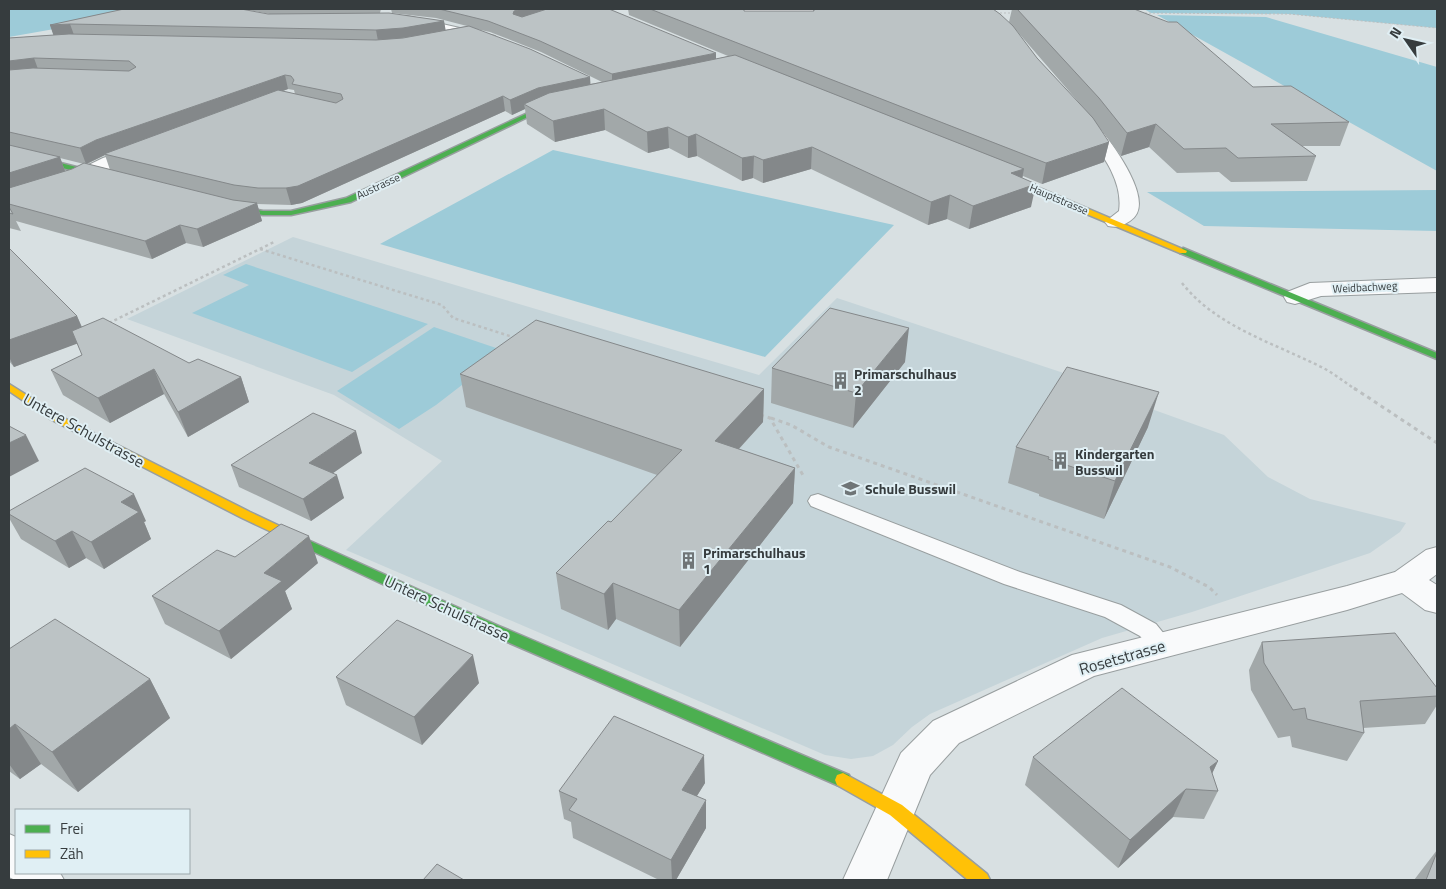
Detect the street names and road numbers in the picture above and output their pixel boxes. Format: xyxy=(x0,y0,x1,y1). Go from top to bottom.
street label: Austrasse xyxy=(354,169,403,203)
street label: Hauptstrasse xyxy=(1027,179,1091,219)
street label: Weidbachweg xyxy=(1332,277,1398,297)
street label: Untere Schulstrasse xyxy=(19,387,149,473)
street label: Untere Schulstrasse xyxy=(381,568,513,648)
street label: Rosetstrasse xyxy=(1076,633,1168,681)

